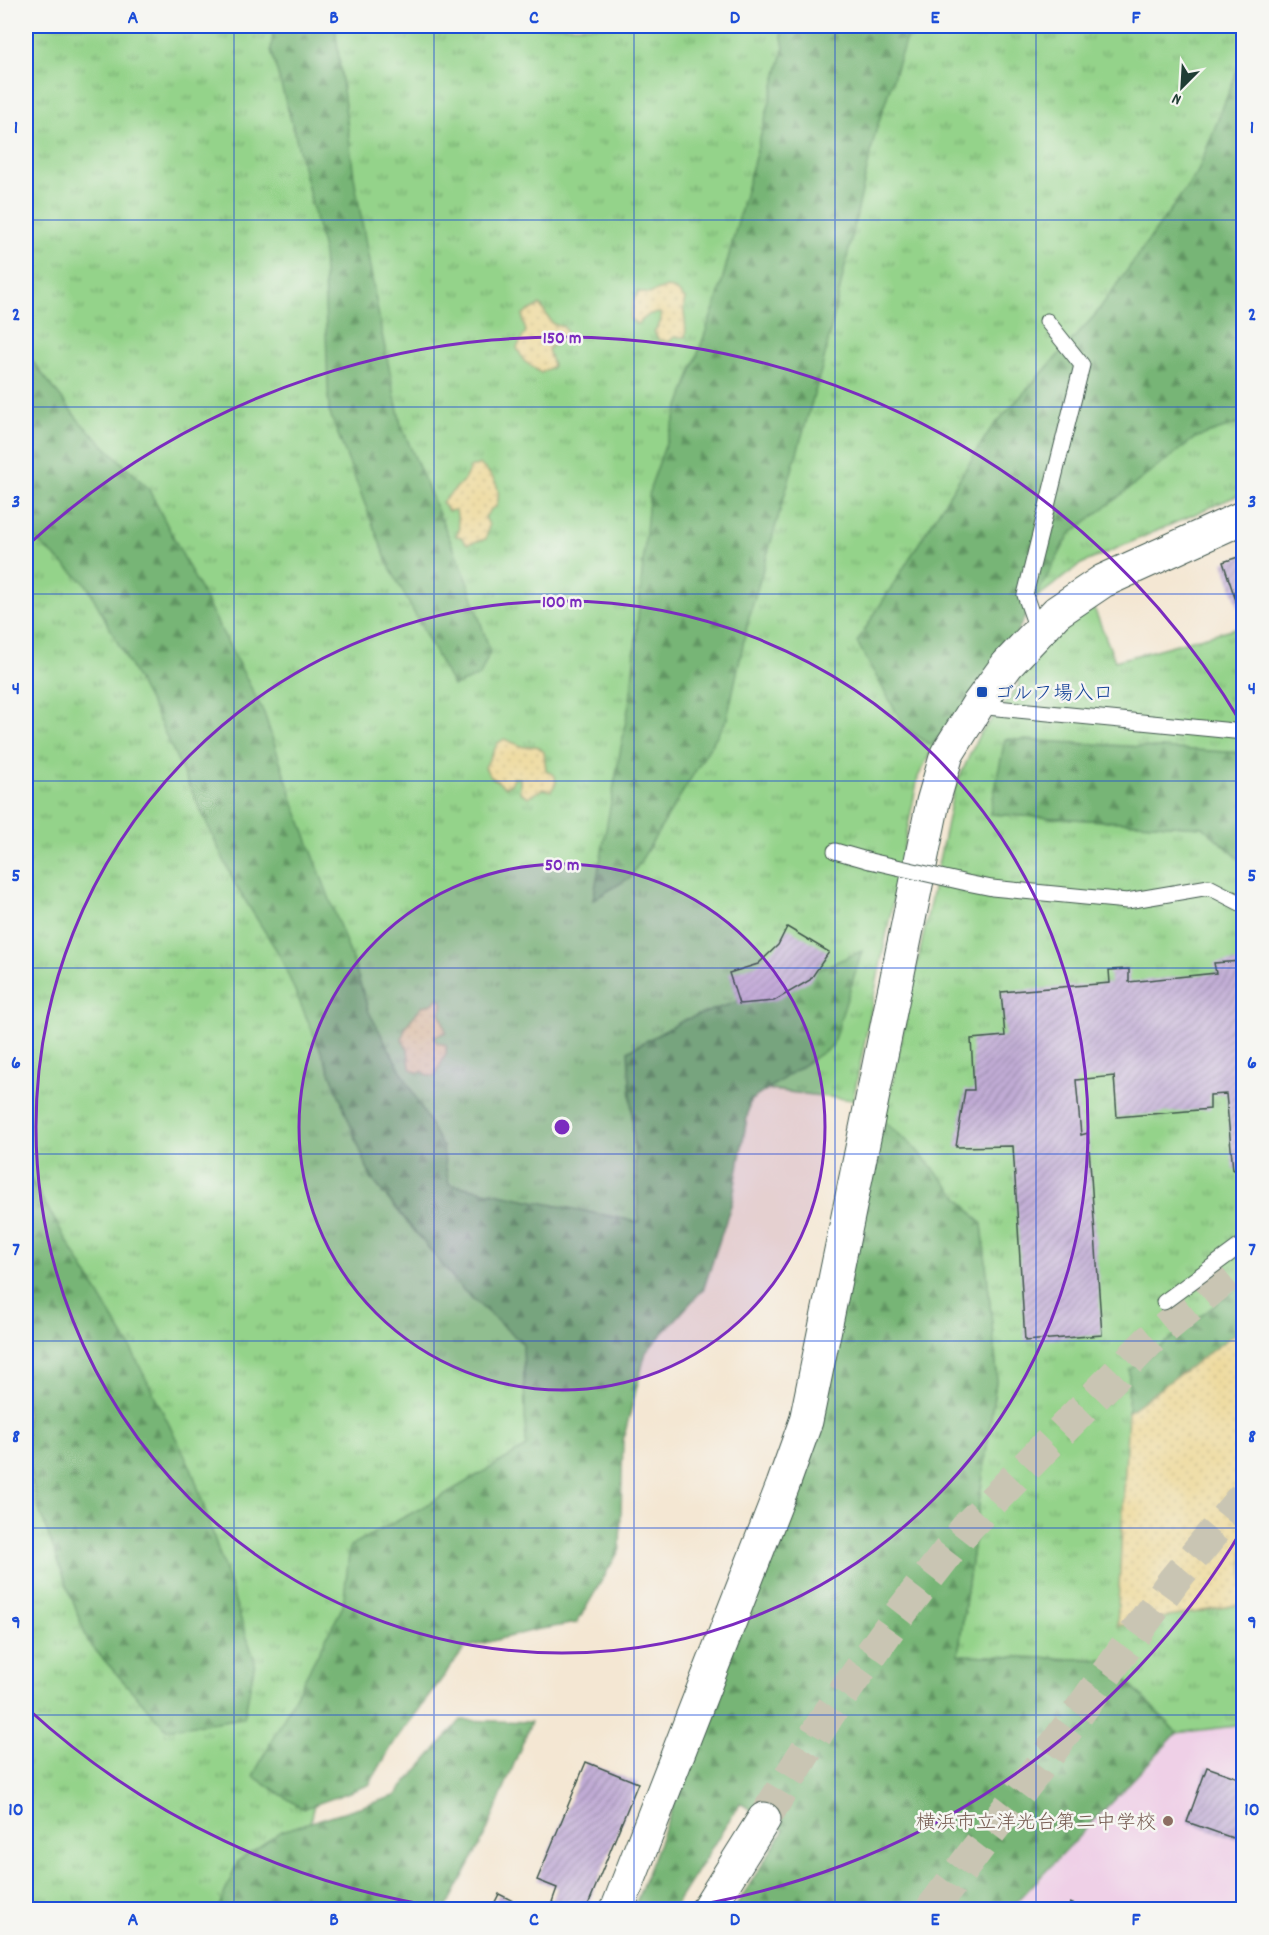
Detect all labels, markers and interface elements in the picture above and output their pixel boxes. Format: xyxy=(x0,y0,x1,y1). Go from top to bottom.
text: A xyxy=(128,5,139,33)
text: B xyxy=(329,5,339,33)
text: C xyxy=(529,5,539,33)
text: D xyxy=(730,5,741,33)
text: E xyxy=(930,5,940,33)
text: F xyxy=(1132,5,1142,33)
north arrow xyxy=(1152,57,1212,117)
text: N xyxy=(1169,86,1185,111)
text: 1 xyxy=(14,115,18,143)
text: 1 xyxy=(1250,115,1254,143)
text: 2 xyxy=(12,302,20,330)
text: 2 xyxy=(1248,302,1256,330)
text: 150 m xyxy=(543,327,581,352)
text: 3 xyxy=(12,489,20,517)
text: 3 xyxy=(1248,489,1256,517)
text: 100 m xyxy=(542,591,582,616)
text: 4 xyxy=(12,676,20,704)
text: 4 xyxy=(1248,676,1256,704)
place label: ゴルフ場入口 xyxy=(994,681,1113,709)
marker: ゴルフ場入口 xyxy=(975,685,989,699)
text: 50 m xyxy=(545,854,579,879)
text: 5 xyxy=(11,863,21,891)
text: 5 xyxy=(1247,863,1257,891)
text: 6 xyxy=(11,1050,21,1078)
text: 6 xyxy=(1247,1050,1257,1078)
centre of rings xyxy=(552,1117,572,1137)
text: 7 xyxy=(12,1237,20,1265)
text: 7 xyxy=(1248,1237,1256,1265)
text: 8 xyxy=(12,1424,20,1452)
text: 8 xyxy=(1248,1424,1256,1452)
text: 9 xyxy=(11,1610,21,1638)
text: 9 xyxy=(1247,1610,1257,1638)
text: 10 xyxy=(8,1797,24,1825)
text: 10 xyxy=(1244,1797,1260,1825)
place label: 横浜市立洋光台第二中学校 xyxy=(916,1810,1156,1838)
marker: 横浜市立洋光台第二中学校 xyxy=(1161,1814,1175,1828)
text: A xyxy=(128,1907,139,1935)
text: B xyxy=(329,1907,339,1935)
text: C xyxy=(529,1907,539,1935)
text: D xyxy=(730,1907,741,1935)
text: E xyxy=(930,1907,940,1935)
text: F xyxy=(1132,1907,1142,1935)

